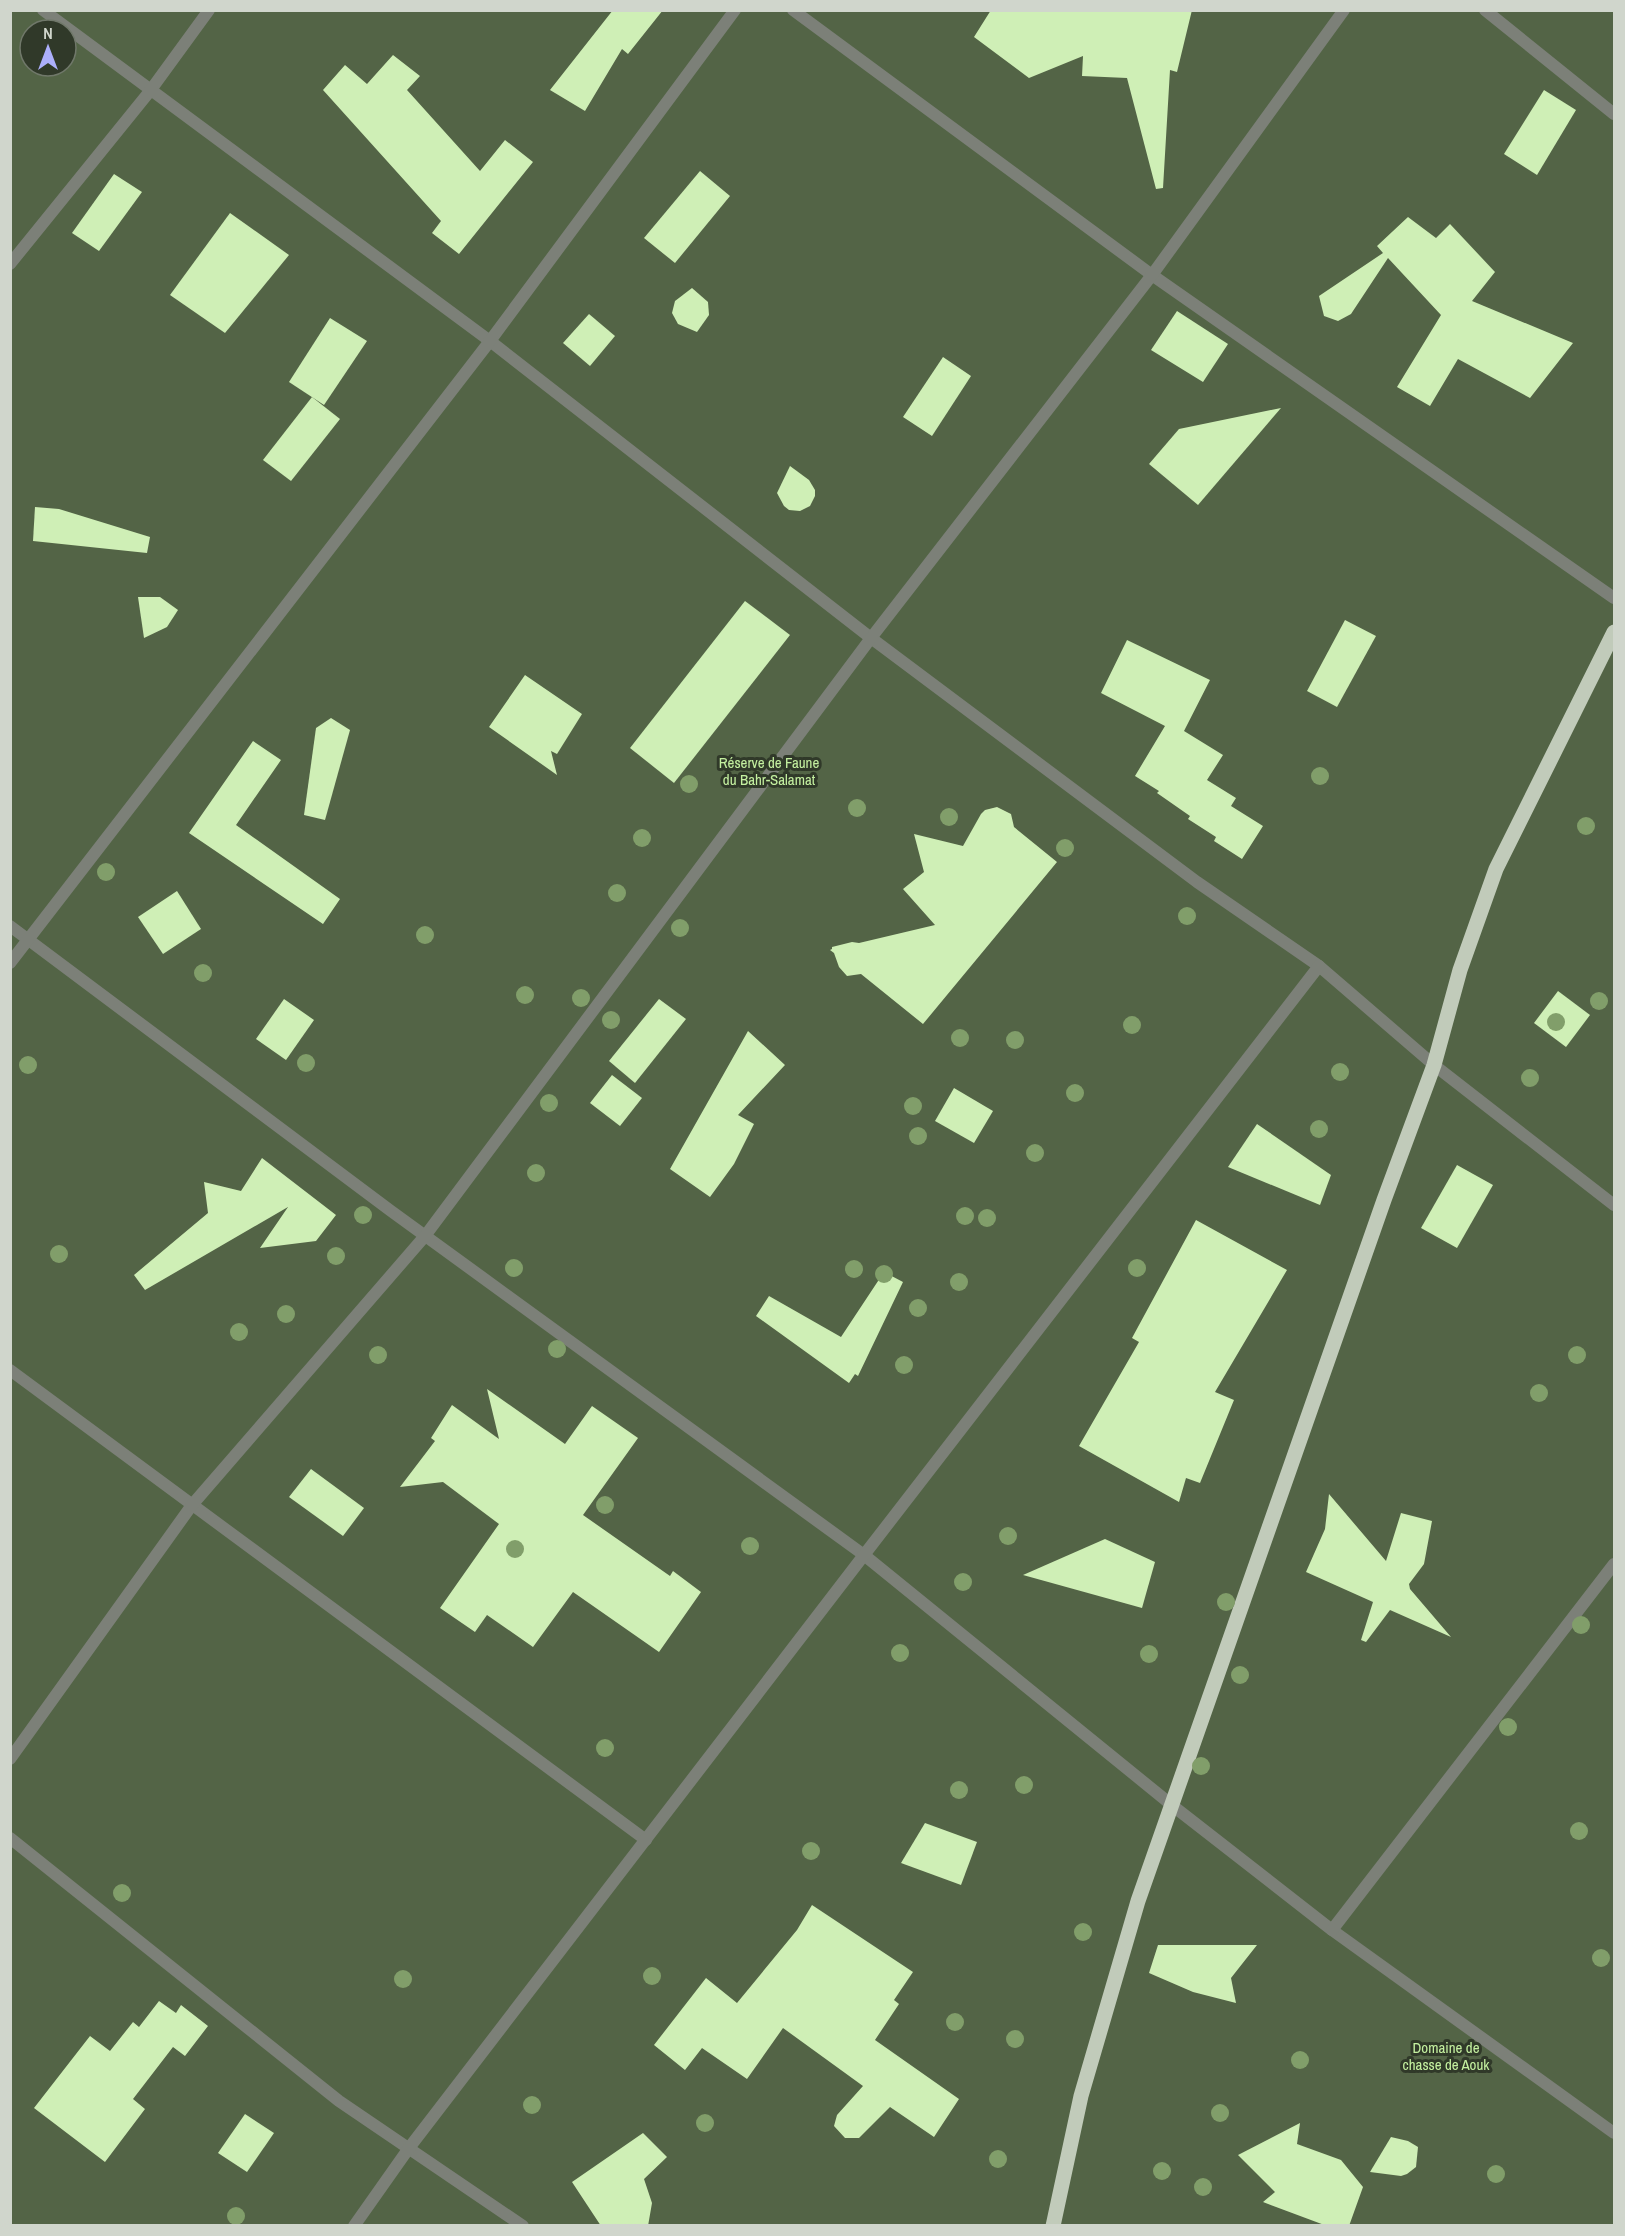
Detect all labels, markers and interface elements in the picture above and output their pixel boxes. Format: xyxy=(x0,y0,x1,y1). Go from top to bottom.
north arrow xyxy=(18,18,78,78)
text: N xyxy=(43,22,53,44)
park label: Réserve de Faune du Bahr-Salamat xyxy=(719,752,819,790)
park label: Domaine de chasse de Aouk xyxy=(1403,2037,1490,2075)

